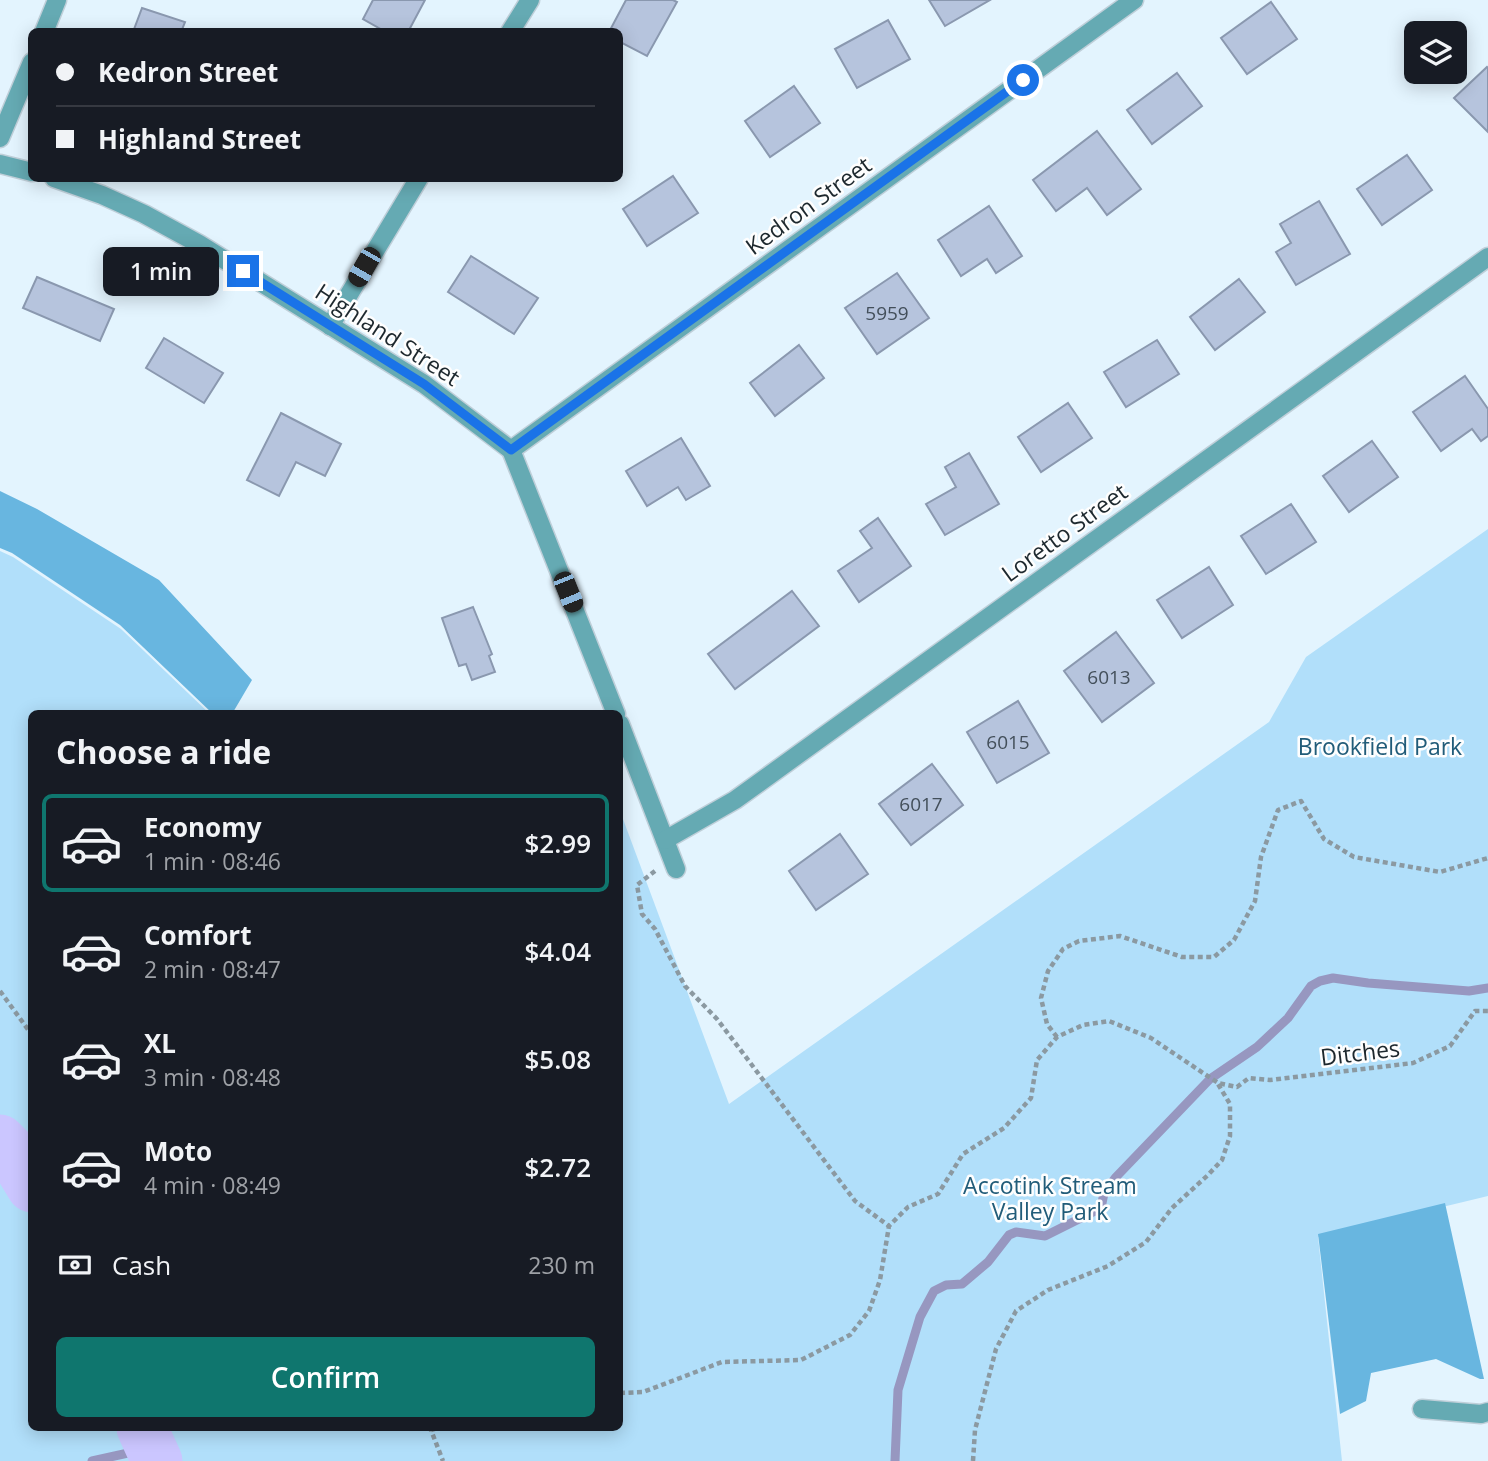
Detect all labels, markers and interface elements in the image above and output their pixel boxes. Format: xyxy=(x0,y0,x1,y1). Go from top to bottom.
map controls xyxy=(1404,21,1467,84)
button: layers xyxy=(1404,21,1467,84)
text: Kedron Street xyxy=(98,54,278,90)
route start xyxy=(1007,64,1039,96)
text: Highland Street xyxy=(98,121,301,157)
street label: Kedron Street xyxy=(738,148,878,262)
car xyxy=(345,244,384,290)
callout: 1 min xyxy=(103,246,218,296)
text: 1 min xyxy=(130,255,192,287)
route end xyxy=(227,255,259,287)
street label: Highland Street xyxy=(310,275,466,393)
house number: 5959 xyxy=(865,300,909,326)
street label: Loretto Street xyxy=(994,475,1134,589)
car xyxy=(551,569,586,615)
house number: 6013 xyxy=(1087,664,1131,690)
house number: 6015 xyxy=(986,729,1030,755)
text: Choose a ride xyxy=(56,730,271,773)
park label: Brookfield Park xyxy=(1298,730,1462,762)
house number: 6017 xyxy=(899,791,943,817)
text: Economy xyxy=(144,809,262,845)
icon: car xyxy=(60,812,123,875)
text: $2.99 xyxy=(524,825,591,861)
text: 1 min · 08:46 xyxy=(144,845,281,877)
text: Comfort xyxy=(144,917,251,953)
icon: car xyxy=(60,920,123,983)
text: $4.04 xyxy=(524,933,591,969)
text: 2 min · 08:47 xyxy=(144,953,281,985)
text: XL xyxy=(144,1025,176,1061)
icon: car xyxy=(60,1028,123,1091)
street label: Ditches xyxy=(1318,1031,1402,1073)
text: $5.08 xyxy=(524,1041,591,1077)
text: 3 min · 08:48 xyxy=(144,1061,281,1093)
text: Moto xyxy=(144,1133,212,1169)
icon: car xyxy=(60,1136,123,1199)
text: $2.72 xyxy=(524,1149,591,1185)
text: 4 min · 08:49 xyxy=(144,1169,281,1201)
park label: Accotink Stream Valley Park xyxy=(963,1169,1137,1227)
icon: cash xyxy=(56,1246,94,1284)
text: Cash xyxy=(112,1247,171,1283)
text: 230 m xyxy=(528,1249,595,1281)
button: Confirm xyxy=(56,1337,595,1417)

